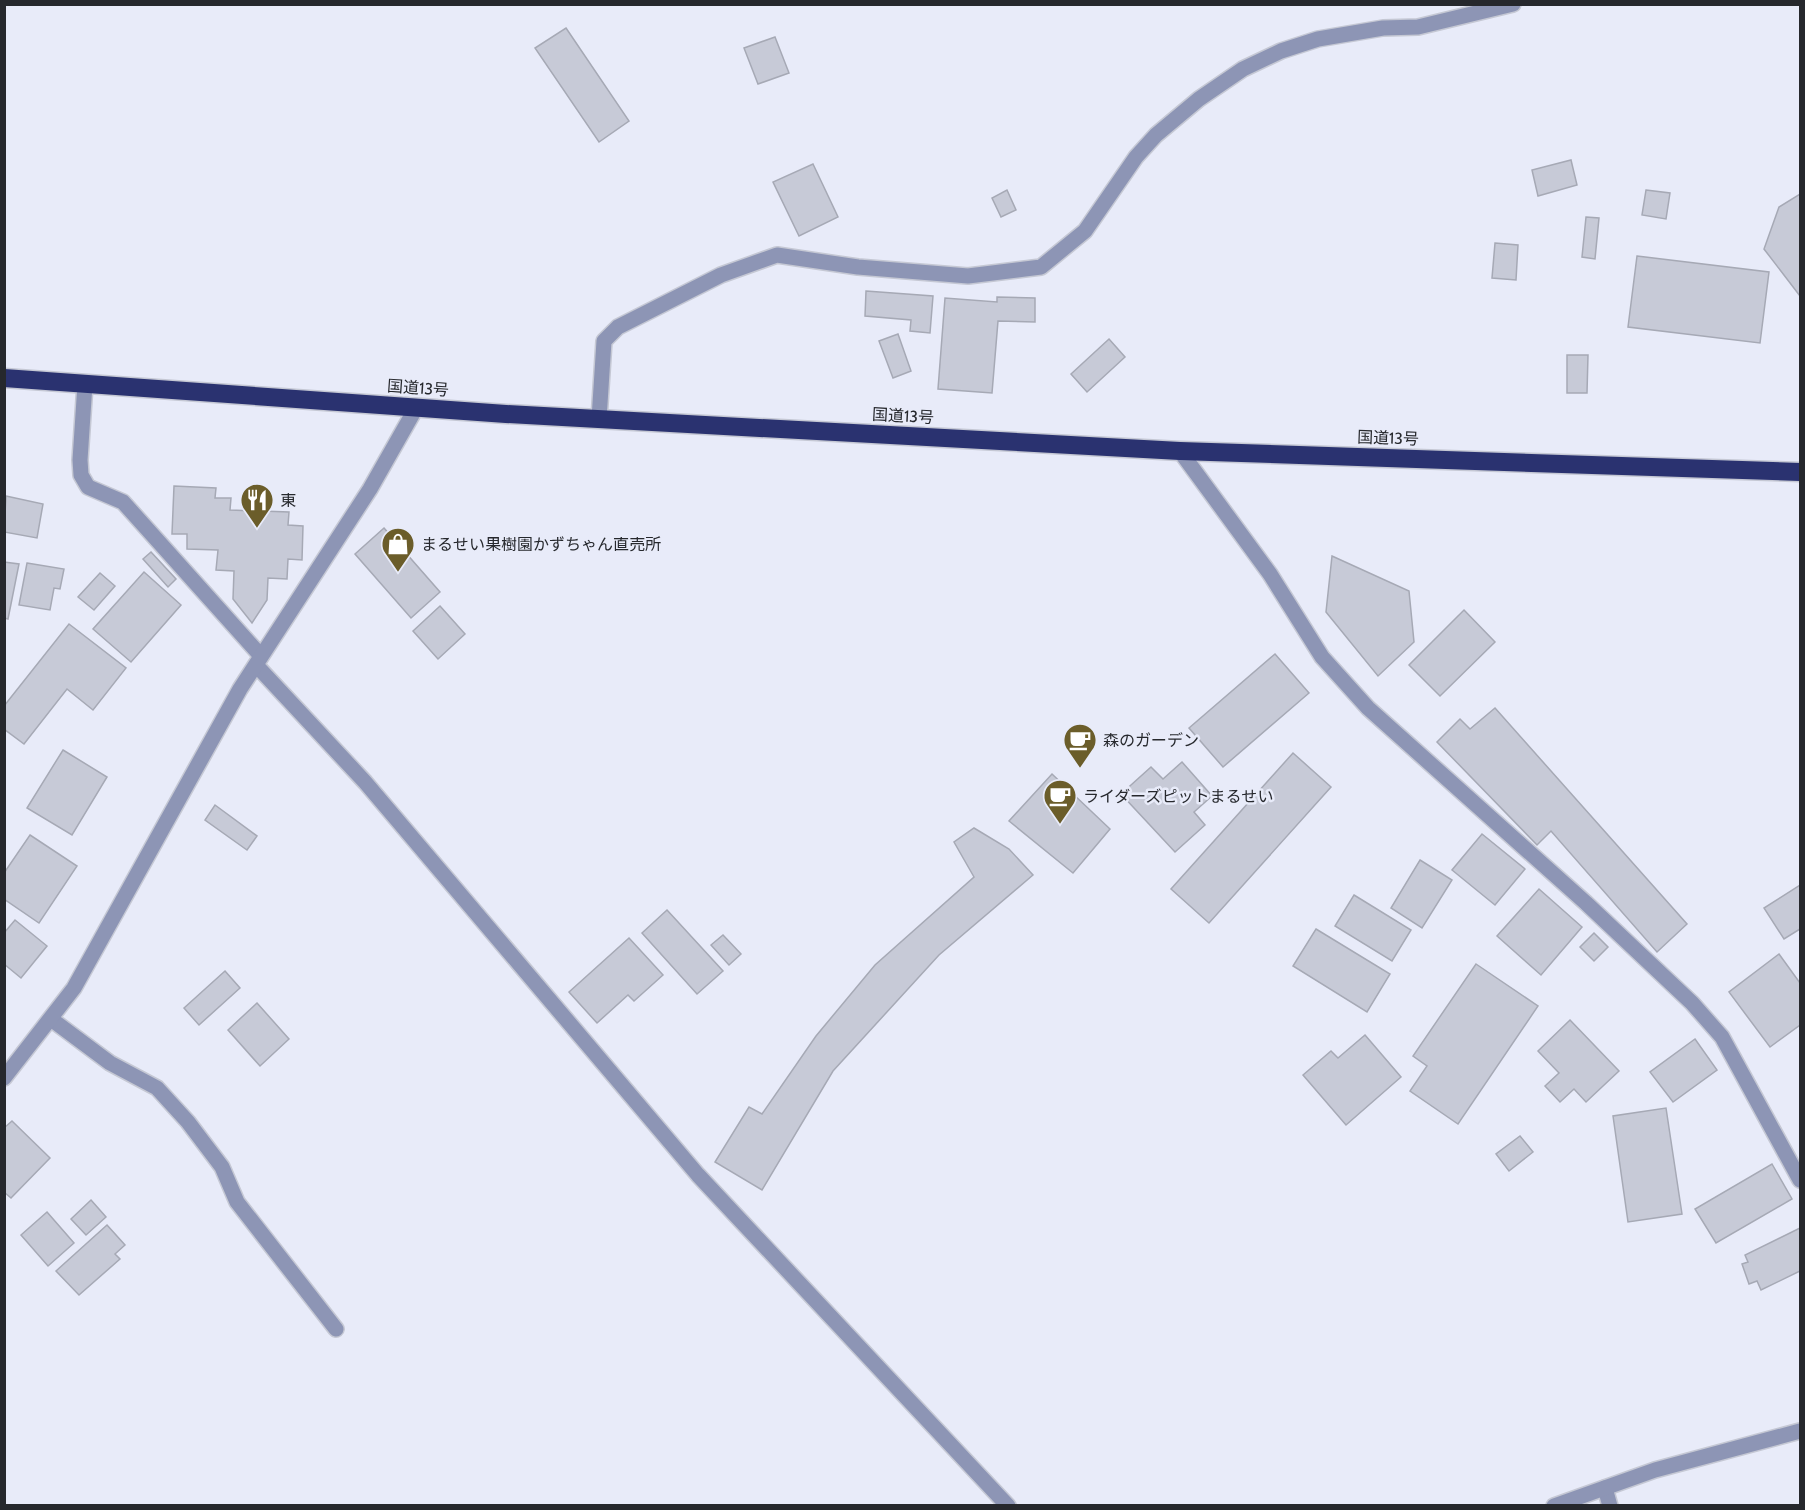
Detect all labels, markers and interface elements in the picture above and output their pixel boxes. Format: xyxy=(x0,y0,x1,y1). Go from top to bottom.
street label: 国道13号 xyxy=(386,376,450,400)
street label: 国道13号 xyxy=(872,405,934,427)
street label: 国道13号 xyxy=(1357,427,1419,449)
restaurant icon: 東 xyxy=(239,482,275,529)
place label: 東 xyxy=(280,491,296,510)
shop icon: まるせい果樹園かずちゃん直売所 xyxy=(380,526,416,573)
place label: まるせい果樹園かずちゃん直売所 xyxy=(421,535,661,554)
cafe icon: 森のガーデン xyxy=(1062,722,1098,769)
place label: 森のガーデン xyxy=(1103,731,1199,750)
cafe icon: ライダーズピットまるせい xyxy=(1042,778,1078,825)
place label: ライダーズピットまるせい xyxy=(1083,787,1274,806)

